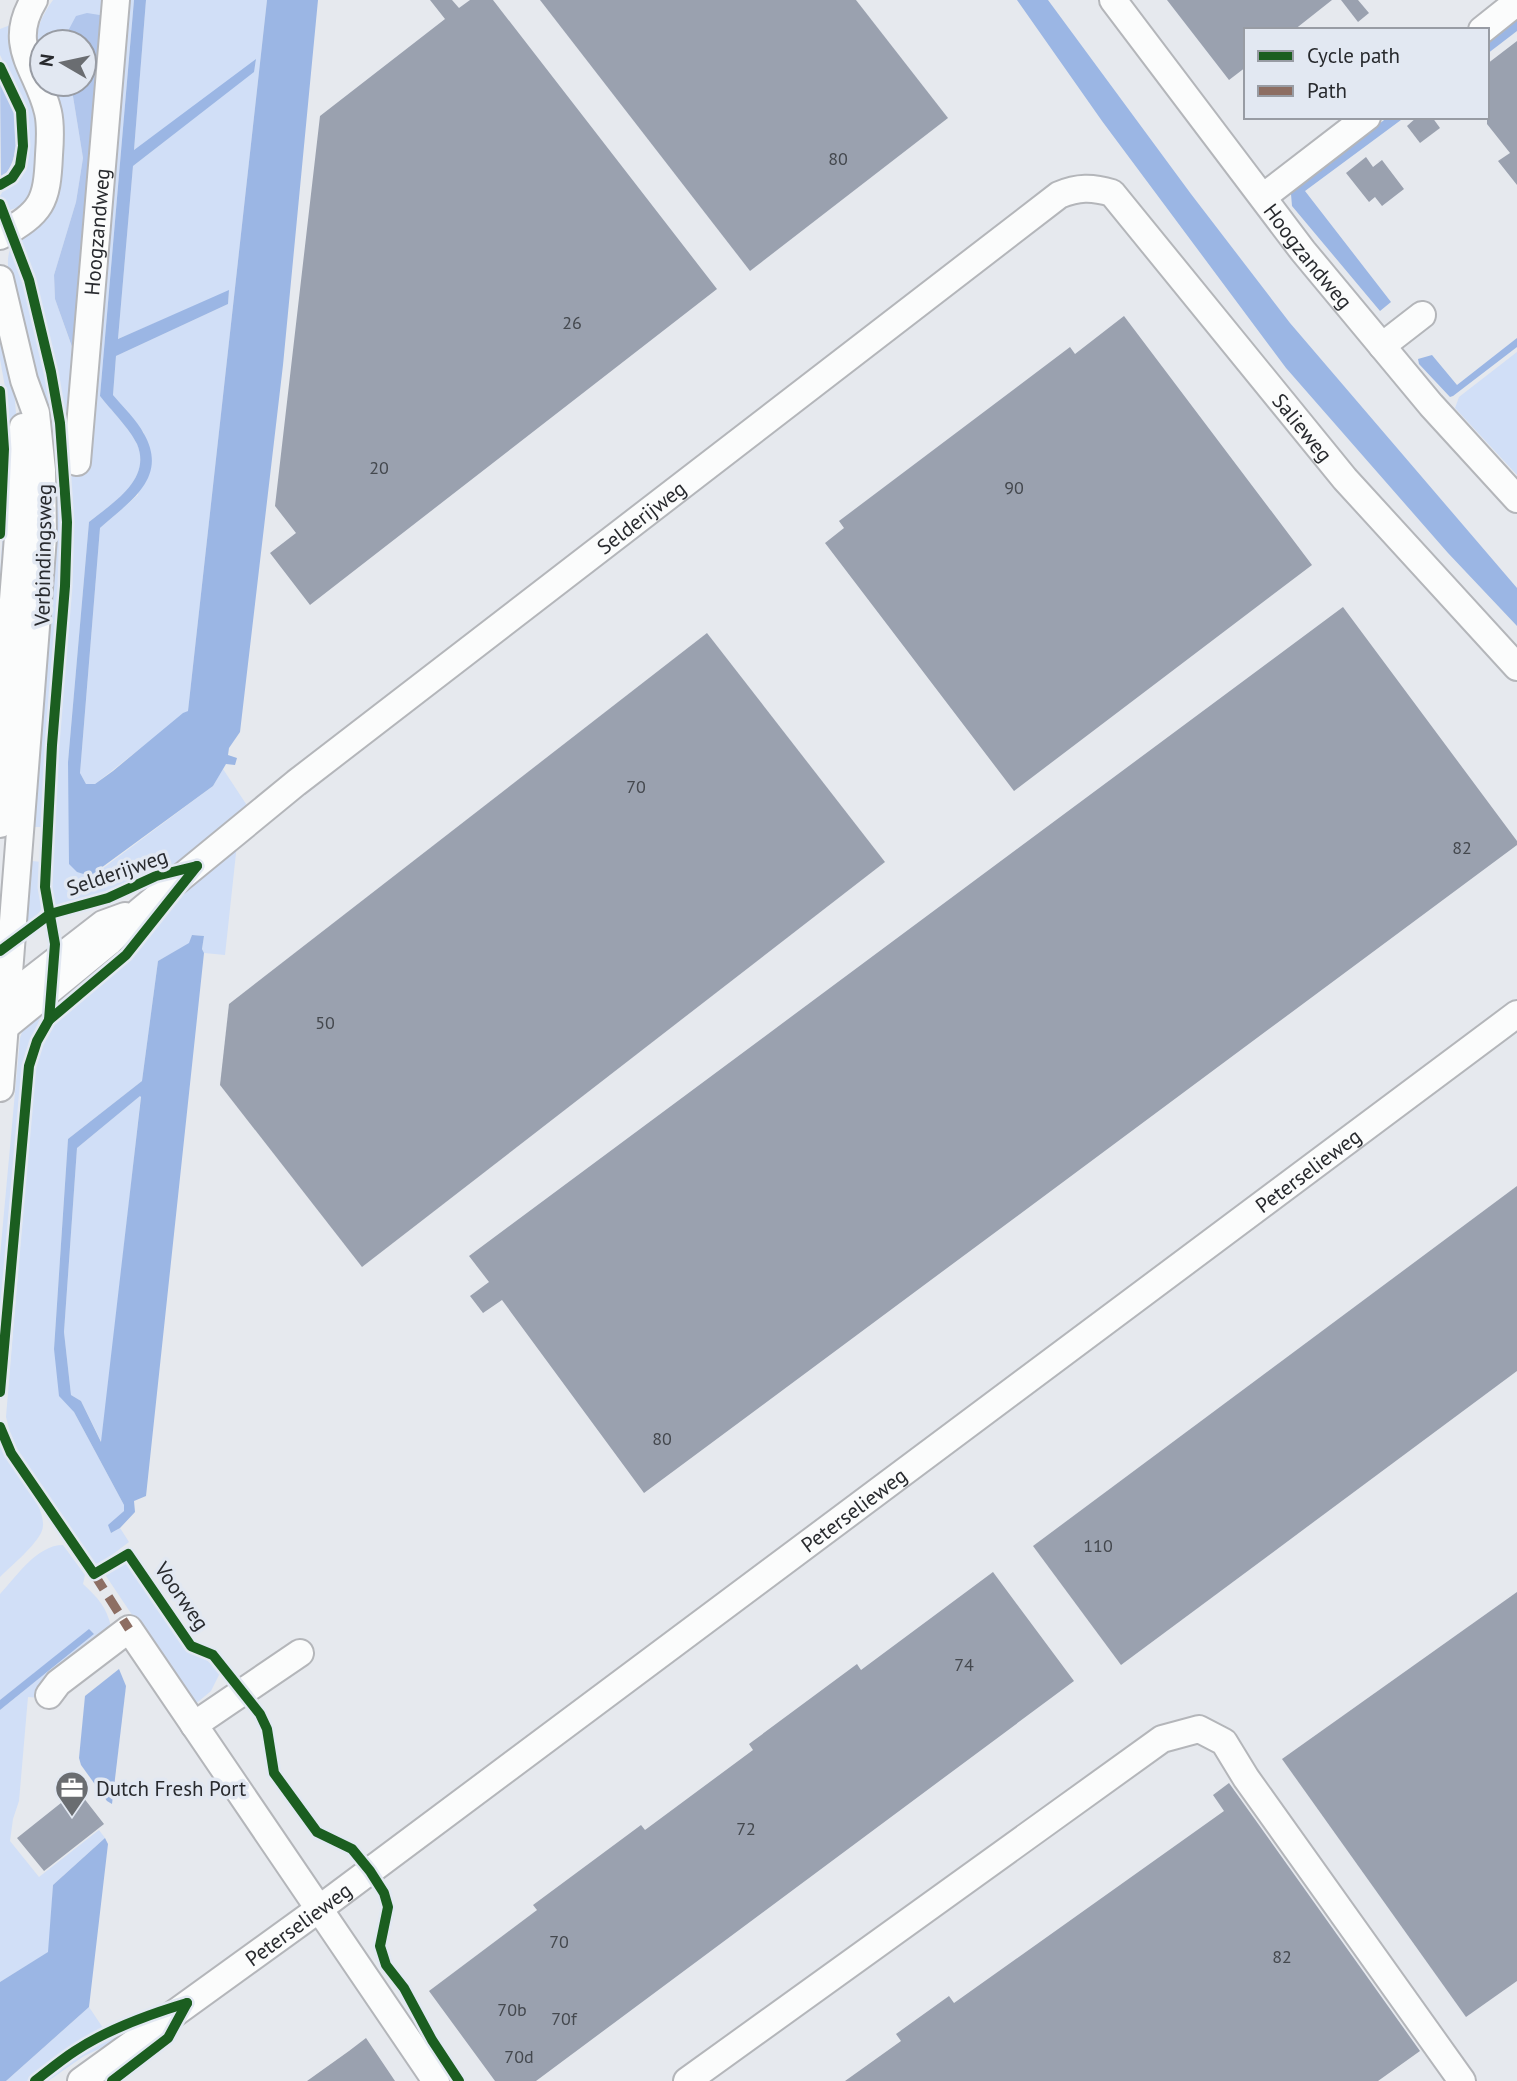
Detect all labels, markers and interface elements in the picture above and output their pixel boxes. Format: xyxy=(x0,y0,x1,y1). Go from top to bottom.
north arrow xyxy=(28,28,98,98)
legend xyxy=(1244,28,1489,119)
text: Cycle path xyxy=(1307,42,1400,69)
text: N xyxy=(33,52,59,68)
text: Path xyxy=(1307,77,1347,104)
house number: 80 xyxy=(828,147,848,170)
street label: Hoogzandweg xyxy=(78,167,115,296)
street label: Hoogzandweg xyxy=(1258,198,1359,314)
house number: 26 xyxy=(562,311,582,334)
street label: Salieweg xyxy=(1267,387,1339,467)
house number: 20 xyxy=(369,456,389,479)
street label: Selderijweg xyxy=(591,474,691,560)
house number: 90 xyxy=(1004,476,1024,499)
street label: Verbindingsweg xyxy=(28,484,58,627)
house number: 70 xyxy=(626,775,646,798)
house number: 82 xyxy=(1452,836,1472,859)
street label: Selderijweg xyxy=(63,842,171,902)
house number: 50 xyxy=(315,1011,335,1034)
street label: Peterselieweg xyxy=(1250,1122,1366,1218)
house number: 80 xyxy=(652,1427,672,1450)
street label: Peterselieweg xyxy=(795,1461,912,1558)
house number: 110 xyxy=(1083,1534,1113,1557)
street label: Voorweg xyxy=(148,1556,215,1635)
house number: 74 xyxy=(954,1653,974,1676)
office icon: Dutch Fresh Port xyxy=(53,1769,91,1818)
place label: Dutch Fresh Port xyxy=(96,1775,246,1802)
house number: 72 xyxy=(736,1817,756,1840)
street label: Peterselieweg xyxy=(240,1876,357,1972)
house number: 70 xyxy=(549,1930,569,1953)
house number: 82 xyxy=(1272,1945,1292,1968)
house number: 70b xyxy=(497,1998,527,2021)
house number: 70f xyxy=(551,2007,578,2030)
house number: 70d xyxy=(504,2045,534,2068)

